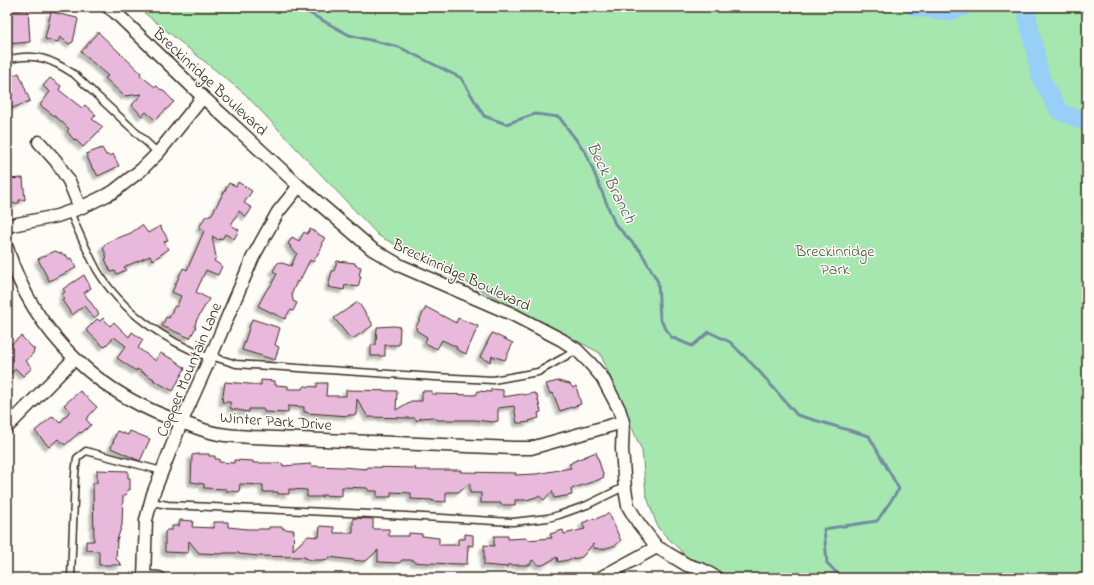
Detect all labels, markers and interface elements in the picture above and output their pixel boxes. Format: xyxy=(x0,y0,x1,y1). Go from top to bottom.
street label: Breckinridge Boulevard xyxy=(146,22,273,142)
water label: Beck Branch xyxy=(580,138,642,228)
street label: Breckinridge Boulevard xyxy=(387,233,534,318)
park label: Breckinridge Park xyxy=(795,240,875,282)
street label: Copper Mountain Lane xyxy=(151,298,229,441)
street label: Winter Park Drive xyxy=(219,406,333,438)

